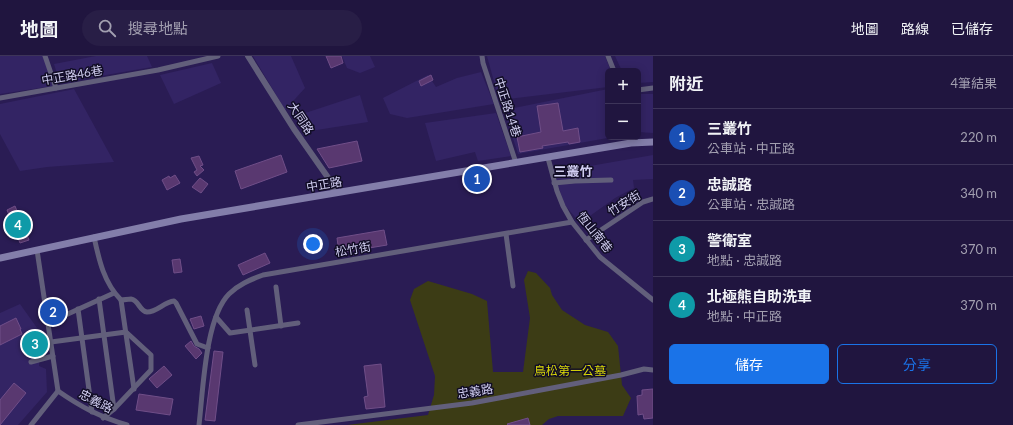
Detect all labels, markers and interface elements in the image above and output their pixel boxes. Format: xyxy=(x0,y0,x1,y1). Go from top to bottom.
search box xyxy=(82,10,362,46)
text: 地圖 xyxy=(20,17,58,40)
icon: search xyxy=(96,17,118,39)
text: 搜尋地點 xyxy=(128,19,188,37)
text: 地圖 xyxy=(851,20,879,37)
text: 路線 xyxy=(901,20,929,37)
text: 已儲存 xyxy=(951,20,993,37)
street label: 中正路46巷 xyxy=(40,62,104,88)
map controls xyxy=(605,68,641,140)
button: + xyxy=(605,68,641,104)
text: 附近 xyxy=(669,73,703,94)
street label: 中正路14巷 xyxy=(491,75,525,139)
text: 4筆結果 xyxy=(950,75,997,91)
street label: 大同路 xyxy=(285,99,317,137)
button: − xyxy=(605,104,641,140)
text: 三叢竹 xyxy=(707,119,752,137)
text: 1 xyxy=(678,129,686,145)
text: 220 m xyxy=(960,129,997,145)
text: 公車站 · 中正路 xyxy=(707,140,795,156)
district label: 三叢竹 xyxy=(553,163,593,179)
pin: 1 xyxy=(464,164,490,194)
street label: 中正路 xyxy=(305,173,343,195)
text: 忠誠路 xyxy=(707,175,752,193)
text: 2 xyxy=(678,185,686,201)
text: 340 m xyxy=(960,185,997,201)
street label: 竹安街 xyxy=(605,187,643,219)
text: 公車站 · 忠誠路 xyxy=(707,196,795,212)
street label: 恆山南巷 xyxy=(574,209,616,255)
pin: 4 xyxy=(5,210,31,240)
text: 警衛室 xyxy=(707,231,752,249)
your location xyxy=(303,234,323,254)
street label: 松竹街 xyxy=(334,238,372,260)
text: 3 xyxy=(678,241,686,257)
text: 370 m xyxy=(960,241,997,257)
text: 地點 · 忠誠路 xyxy=(707,252,782,268)
text: 北極熊自助洗車 xyxy=(707,287,812,305)
pin: 2 xyxy=(40,297,66,327)
text: 4 xyxy=(678,297,686,313)
text: 370 m xyxy=(960,297,997,313)
text: 地點 · 中正路 xyxy=(707,308,782,324)
pin: 3 xyxy=(22,329,48,359)
button: 儲存 xyxy=(669,344,829,384)
button: 分享 xyxy=(837,344,997,384)
park label: 鳥松第一公墓 xyxy=(534,363,606,378)
street label: 忠義路 xyxy=(456,381,494,401)
street label: 忠義路 xyxy=(77,386,115,416)

